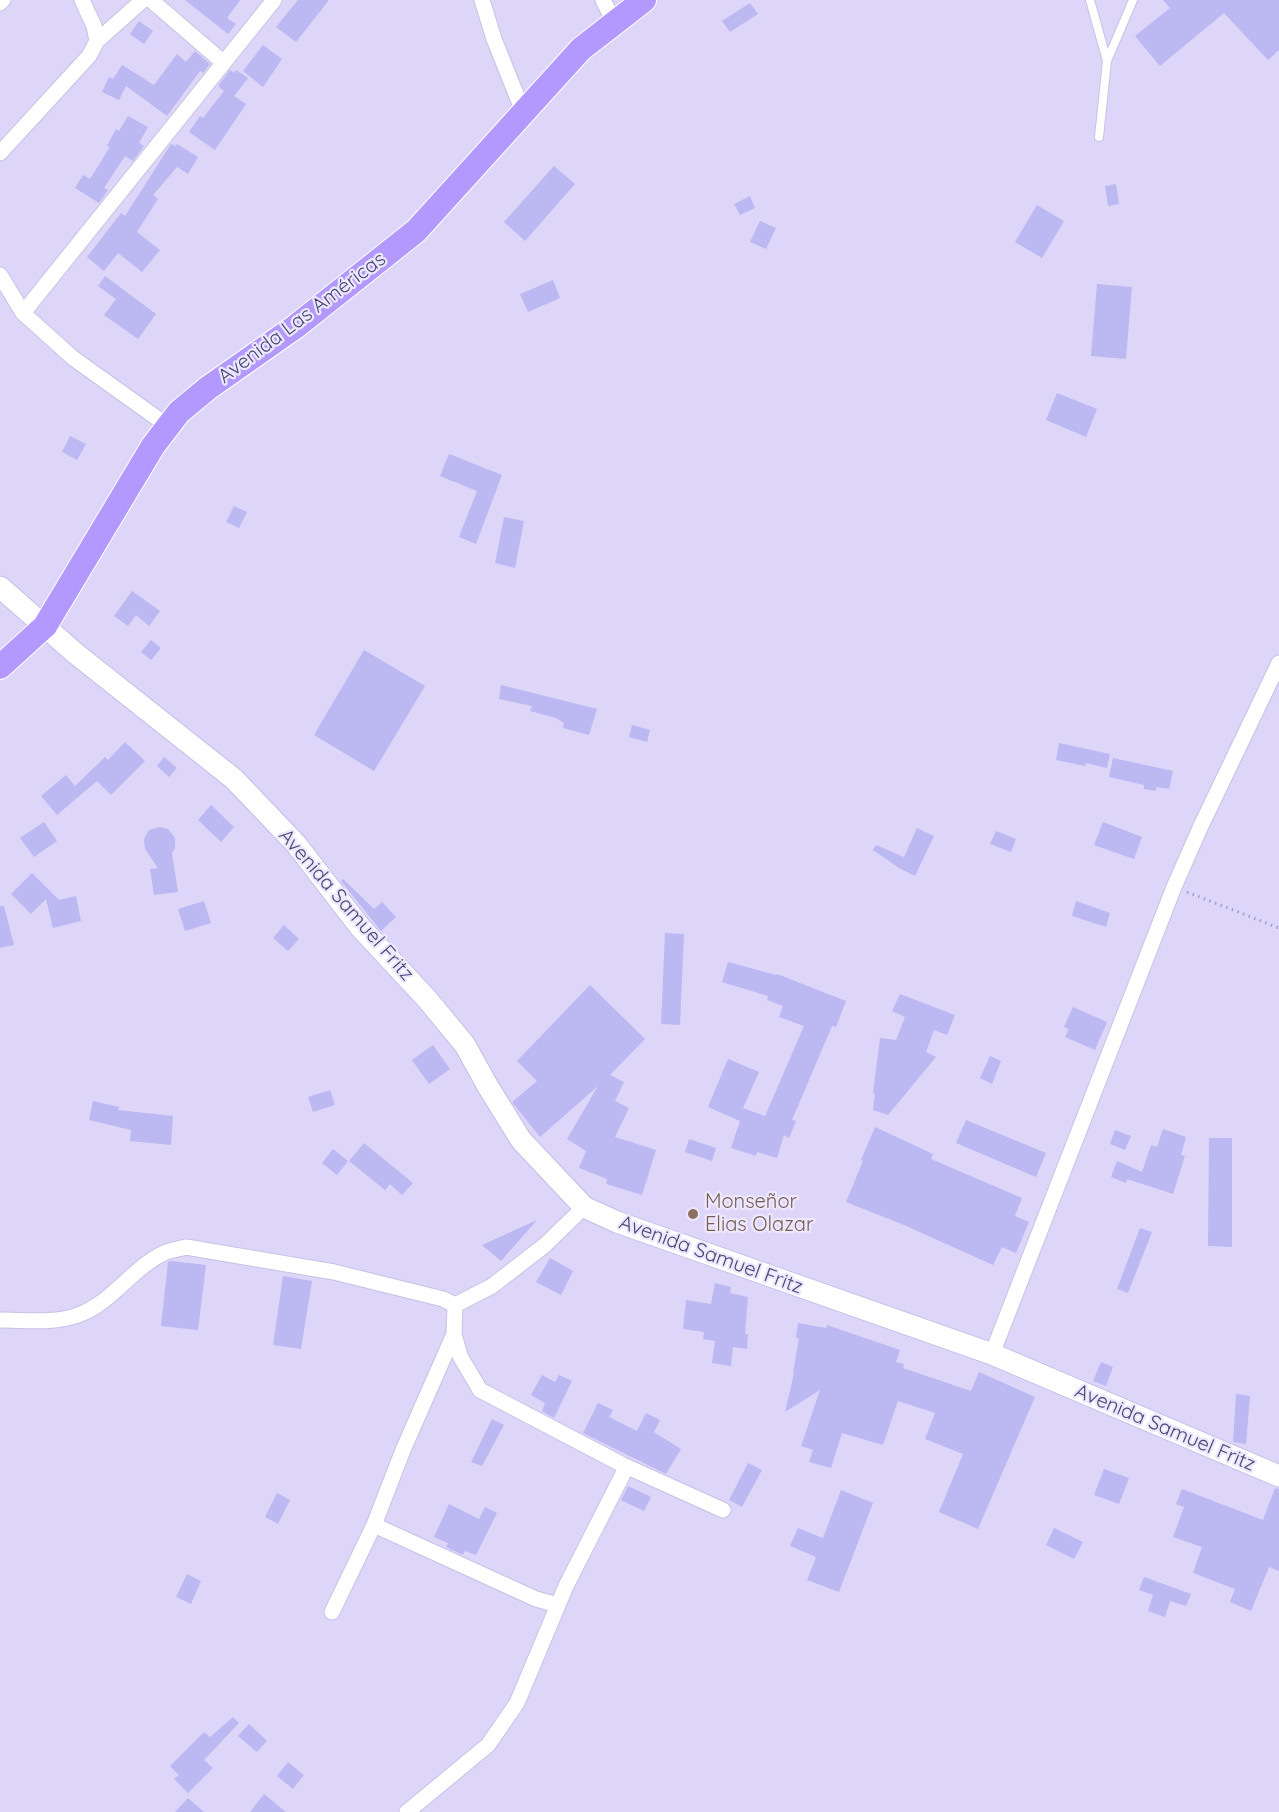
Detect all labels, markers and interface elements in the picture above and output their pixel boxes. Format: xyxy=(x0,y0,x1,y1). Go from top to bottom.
street label: Avenida Las Américas xyxy=(213,247,391,389)
street label: Avenida Samuel Fritz xyxy=(273,824,419,986)
place label: Monseñor Elias Olazar xyxy=(705,1190,814,1237)
marker: Monseñor Elias Olazar xyxy=(686,1207,700,1221)
street label: Avenida Samuel Fritz xyxy=(616,1211,806,1299)
street label: Avenida Samuel Fritz xyxy=(1071,1379,1259,1477)

